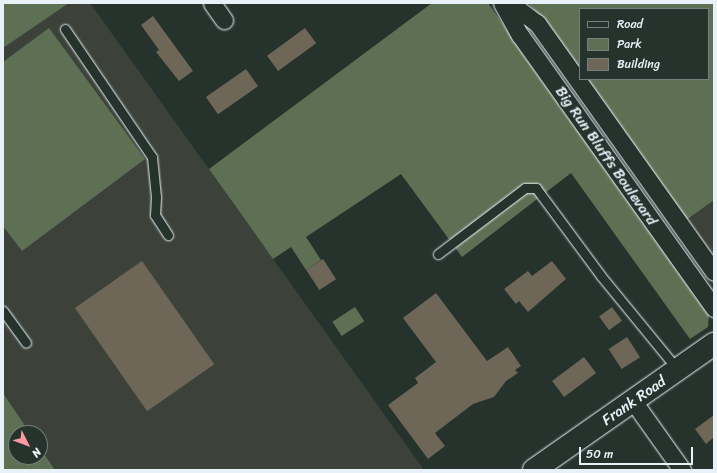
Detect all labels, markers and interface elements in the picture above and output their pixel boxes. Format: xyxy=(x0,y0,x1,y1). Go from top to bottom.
legend xyxy=(579,8,709,80)
text: Road xyxy=(617,13,643,35)
text: Park xyxy=(617,33,642,55)
text: Building xyxy=(617,53,660,75)
street label: Big Run Bluffs Boulevard xyxy=(551,83,661,229)
street label: Frank Road xyxy=(599,372,669,430)
north arrow xyxy=(8,425,48,465)
scale bar xyxy=(581,439,695,465)
text: 50 m xyxy=(586,443,613,465)
text: N xyxy=(27,444,46,462)

